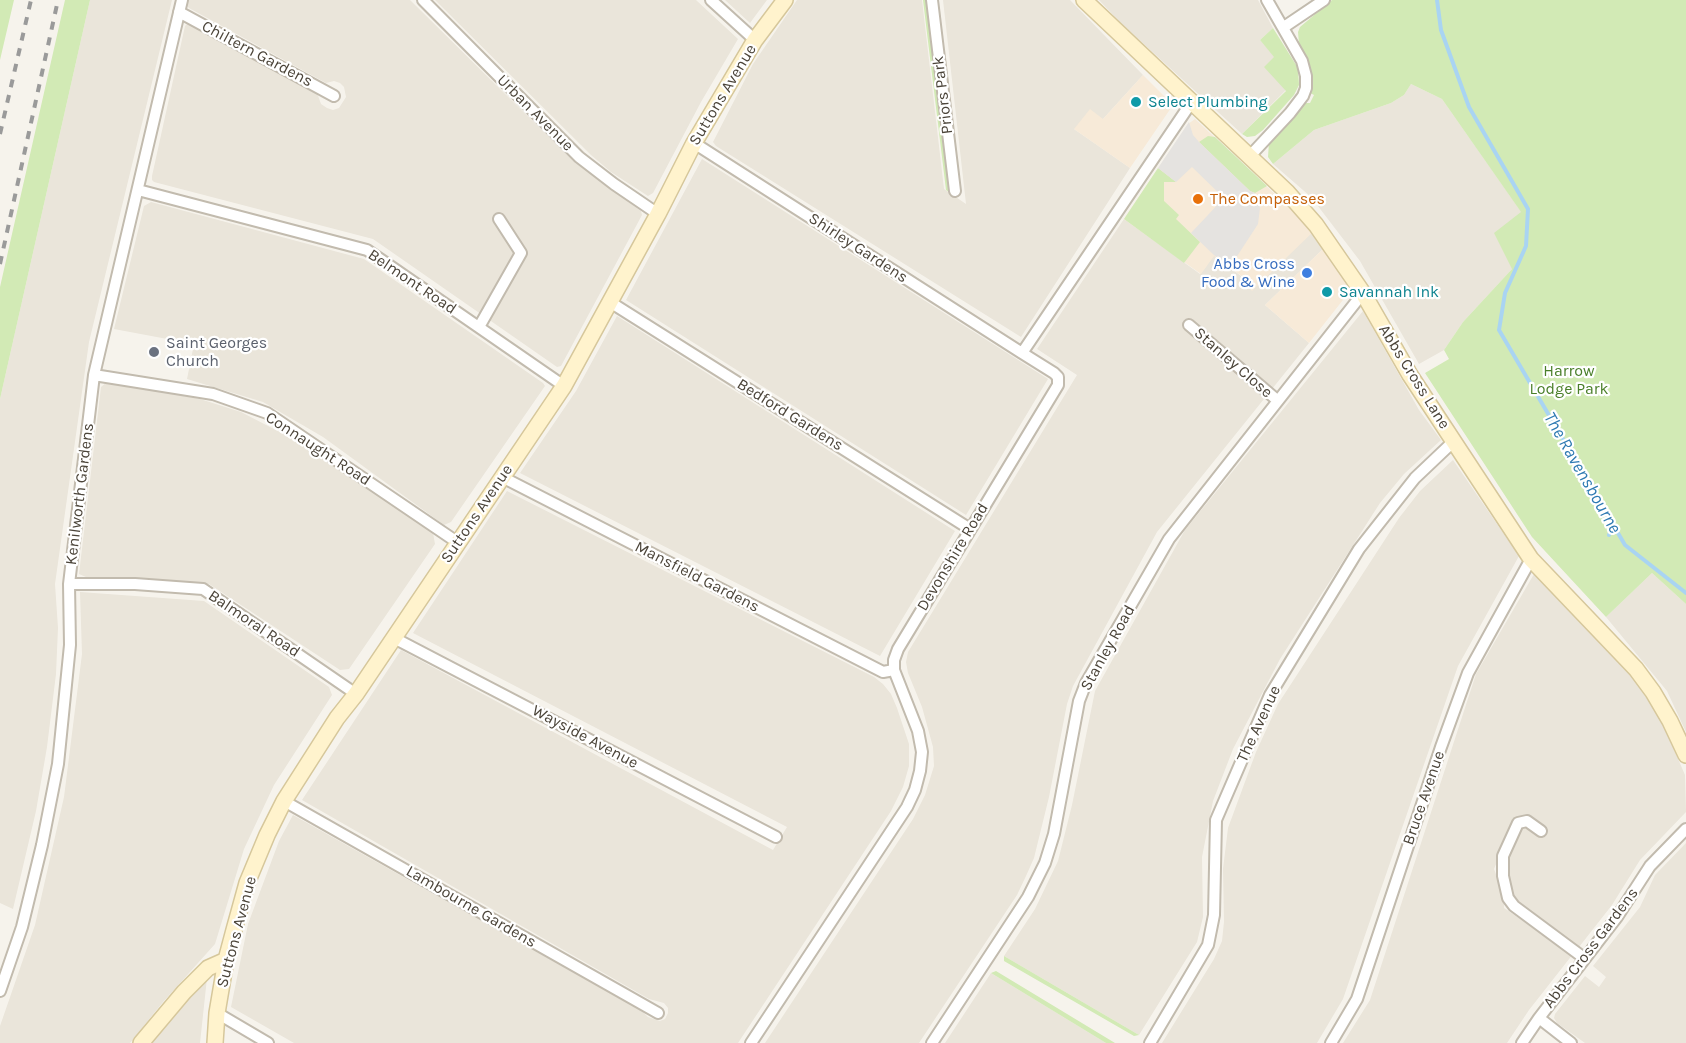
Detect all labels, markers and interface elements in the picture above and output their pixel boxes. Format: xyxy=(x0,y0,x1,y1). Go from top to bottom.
street label: Chiltern Gardens xyxy=(198,17,316,91)
street label: Suttons Avenue xyxy=(685,41,761,149)
street label: Priors Park xyxy=(929,55,957,135)
street label: Urban Avenue xyxy=(493,71,577,155)
place label: Select Plumbing xyxy=(1148,92,1268,112)
marker: Select Plumbing xyxy=(1129,95,1143,109)
place label: The Compasses xyxy=(1210,189,1325,209)
marker: The Compasses xyxy=(1191,192,1205,206)
street label: Shirley Gardens xyxy=(805,209,911,287)
street label: Belmont Road xyxy=(364,245,460,319)
place label: Abbs Cross Food & Wine xyxy=(1201,254,1295,292)
marker: Abbs Cross Food & Wine xyxy=(1300,266,1314,280)
place label: Savannah Ink xyxy=(1339,282,1439,302)
marker: Savannah Ink xyxy=(1320,285,1334,299)
street label: Abbs Cross Lane xyxy=(1374,321,1454,433)
street label: Stanley Close xyxy=(1190,324,1276,402)
place label: Saint Georges Church xyxy=(166,333,267,371)
marker: Saint Georges Church xyxy=(147,345,161,359)
park label: Harrow Lodge Park xyxy=(1529,361,1609,399)
street label: Bedford Gardens xyxy=(733,375,847,455)
street label: Connaught Road xyxy=(262,408,374,490)
water label: The Ravensbourne xyxy=(1539,409,1625,537)
street label: Kenilworth Gardens xyxy=(62,422,98,566)
street label: Suttons Avenue xyxy=(437,461,517,567)
street label: Devonshire Road xyxy=(913,499,993,615)
street label: Mansfield Gardens xyxy=(631,537,763,617)
street label: Balmoral Road xyxy=(204,586,304,662)
street label: Stanley Road xyxy=(1077,602,1139,694)
street label: The Avenue xyxy=(1233,683,1285,765)
street label: Wayside Avenue xyxy=(529,701,641,773)
street label: Bruce Avenue xyxy=(1399,748,1449,848)
street label: Lambourne Gardens xyxy=(402,862,540,952)
street label: Suttons Avenue xyxy=(213,874,261,990)
street label: Abbs Cross Gardens xyxy=(1539,884,1643,1012)

